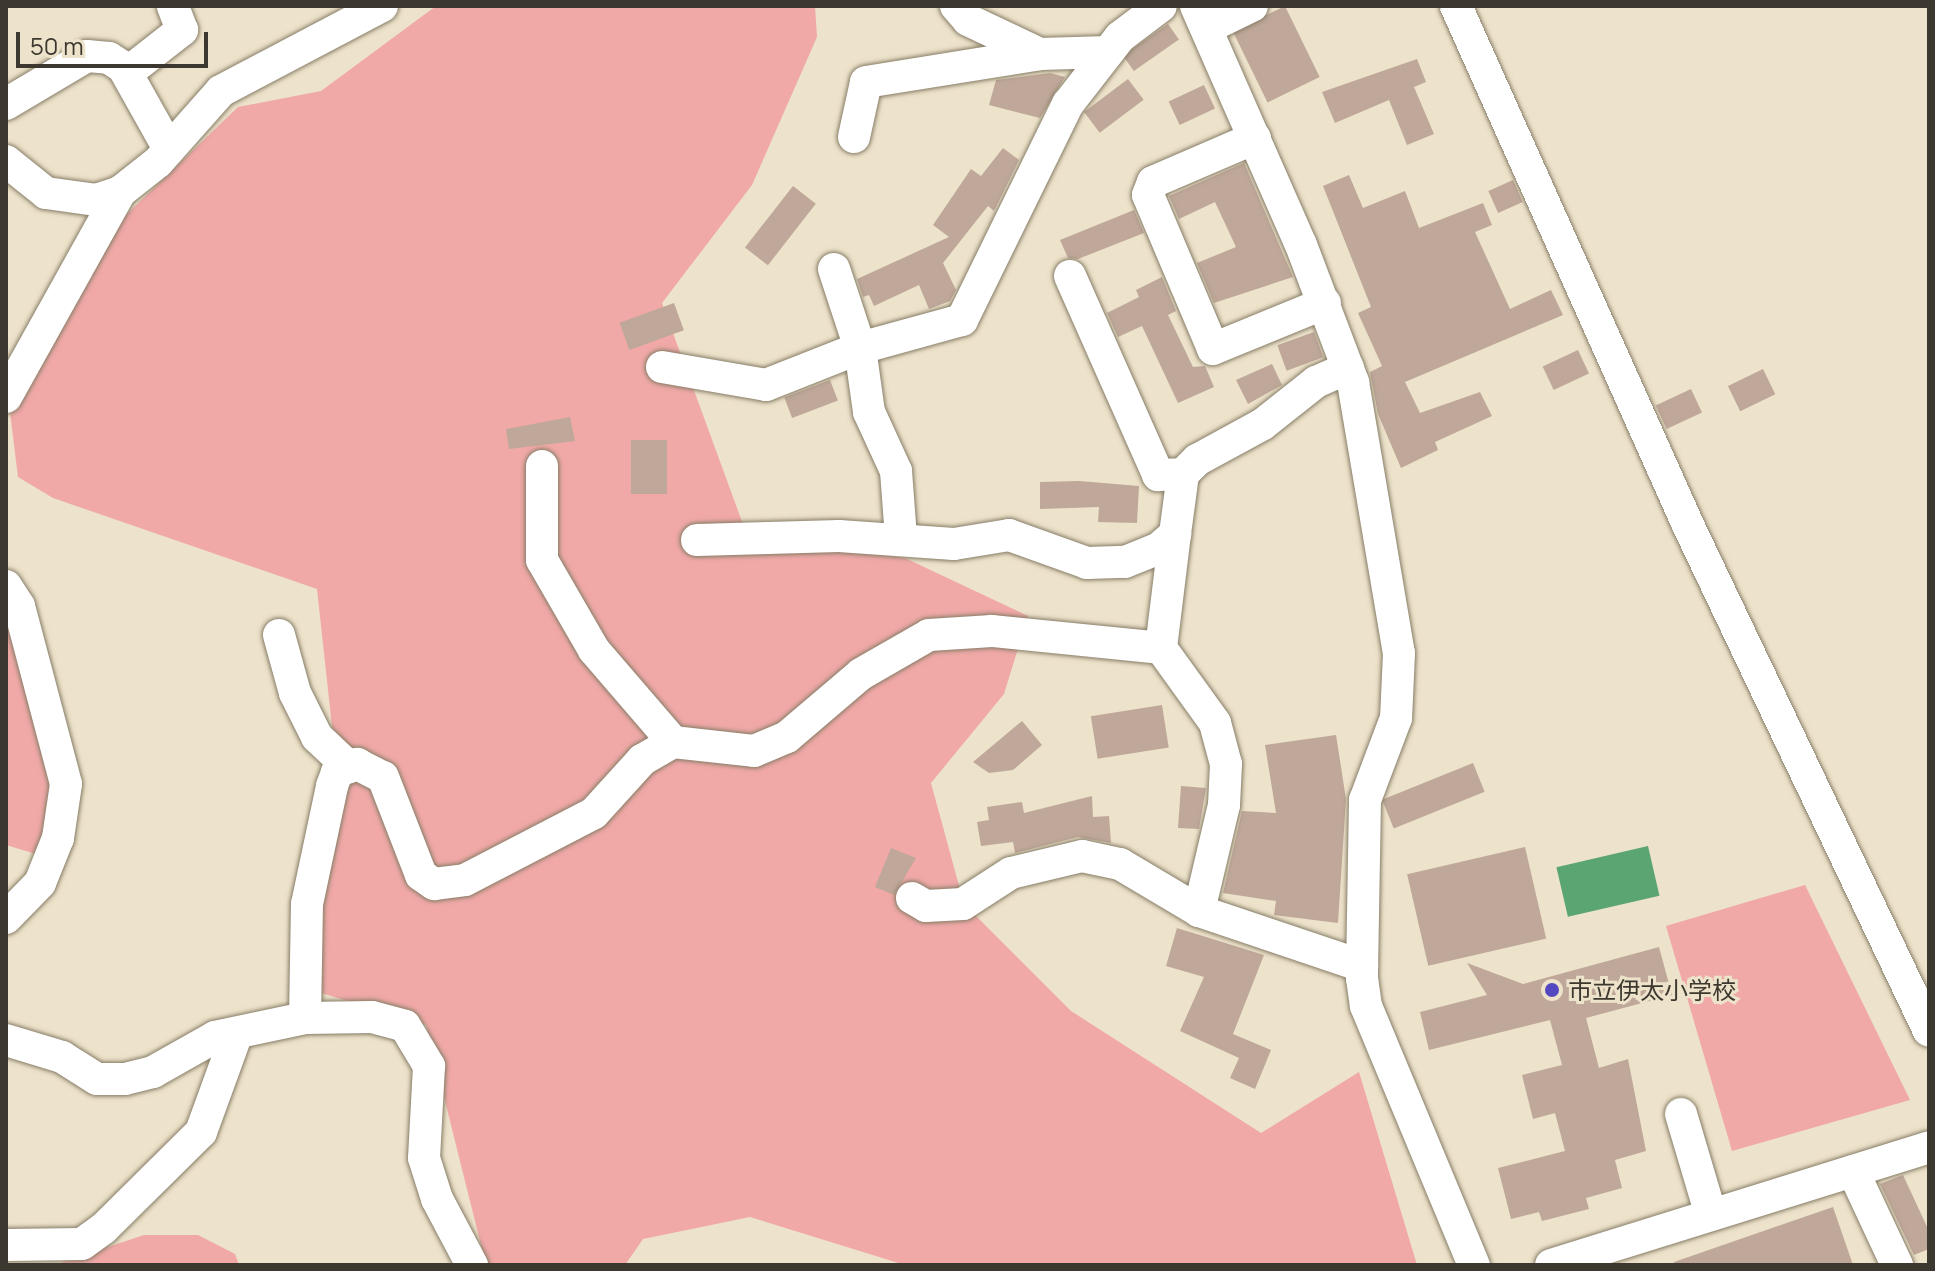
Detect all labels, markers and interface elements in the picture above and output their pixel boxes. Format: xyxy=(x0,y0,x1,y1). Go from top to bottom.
scale bar xyxy=(20,16,212,66)
text: 50 m xyxy=(30,29,84,62)
place label: 市立伊太小学校 xyxy=(1568,976,1736,1004)
marker: 市立伊太小学校 xyxy=(1543,981,1561,999)

